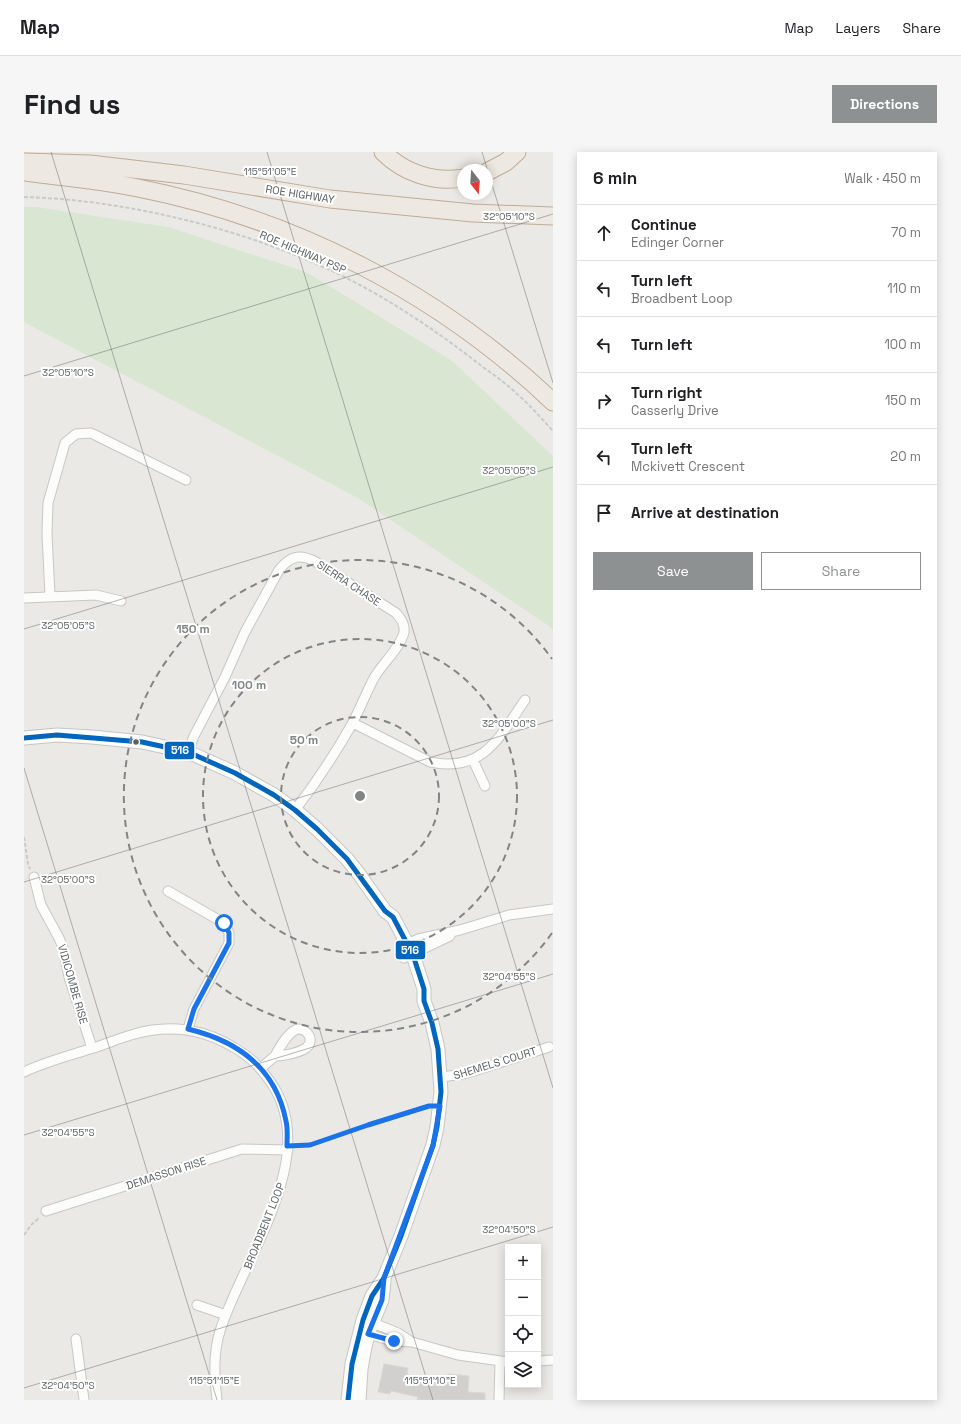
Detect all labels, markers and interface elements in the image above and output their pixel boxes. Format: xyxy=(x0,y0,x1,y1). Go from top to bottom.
text: Map xyxy=(20,15,60,40)
text: Map xyxy=(784,19,814,37)
text: Layers xyxy=(836,19,880,37)
text: Share xyxy=(902,19,941,37)
button: Directions xyxy=(832,85,937,123)
text: Find us xyxy=(24,86,121,122)
north arrow xyxy=(457,164,493,200)
text: 115°51'05"E xyxy=(244,165,297,178)
text: 6 min xyxy=(593,167,637,189)
text: Walk · 450 m xyxy=(844,170,921,187)
street label: ROE HIGHWAY xyxy=(264,182,336,206)
text: 32°05'10"S xyxy=(483,210,535,223)
text: Continue xyxy=(631,215,697,234)
icon: ahead xyxy=(593,222,615,244)
text: 70 m xyxy=(891,224,921,241)
street label: ROE HIGHWAY PSP xyxy=(258,227,349,277)
text: Edinger Corner xyxy=(631,234,724,251)
text: Turn left xyxy=(631,271,693,290)
icon: left xyxy=(593,278,615,300)
text: 110 m xyxy=(887,280,921,297)
text: Broadbent Loop xyxy=(631,290,733,307)
icon: left xyxy=(593,334,615,356)
text: Turn left xyxy=(631,335,693,354)
text: 100 m xyxy=(884,336,921,353)
text: 32°05'10"S xyxy=(42,366,94,379)
text: Turn right xyxy=(631,383,702,402)
icon: right xyxy=(593,390,615,412)
text: 150 m xyxy=(885,392,921,409)
text: Casserly Drive xyxy=(631,402,719,419)
text: Turn left xyxy=(631,439,693,458)
icon: left xyxy=(593,446,615,468)
text: 20 m xyxy=(890,448,921,465)
text: Mckivett Crescent xyxy=(631,458,745,475)
text: 32°05'05"S xyxy=(482,464,536,477)
icon: arrive xyxy=(593,502,615,524)
text: Arrive at destination xyxy=(631,503,779,522)
button: Save xyxy=(593,552,753,590)
button: Share xyxy=(761,552,921,590)
street label: SIERRA CHASE xyxy=(314,557,384,609)
text: 32°05'05"S xyxy=(41,619,95,632)
text: 150 m xyxy=(176,621,210,637)
text: 100 m xyxy=(232,677,266,693)
text: 32°05'00"S xyxy=(482,717,536,730)
text: 50 m xyxy=(290,732,318,748)
unlabelled marker xyxy=(131,737,141,747)
line badge: 516 xyxy=(164,741,195,760)
text: 516 xyxy=(171,743,189,757)
centre of rings xyxy=(353,789,367,803)
text: 32°05'00"S xyxy=(41,873,95,886)
route start xyxy=(215,914,233,932)
line badge: 516 xyxy=(395,940,426,960)
street label: VIDICOMBE RISE xyxy=(55,943,91,1025)
text: 516 xyxy=(401,943,419,957)
text: 32°04'55"S xyxy=(482,970,536,983)
street label: SHEMELS COURT xyxy=(452,1044,539,1082)
text: 32°04'55"S xyxy=(41,1126,95,1139)
street label: DEMASSON RISE xyxy=(124,1153,208,1193)
street label: BROADBENT LOOP xyxy=(240,1180,288,1271)
text: 32°04'50"S xyxy=(482,1223,536,1236)
map controls xyxy=(505,1244,541,1388)
button: + xyxy=(505,1244,541,1280)
button: − xyxy=(505,1280,541,1316)
button: locate xyxy=(505,1316,541,1352)
route end xyxy=(385,1332,403,1350)
button: layers xyxy=(505,1352,541,1388)
text: 115°51'15"E xyxy=(189,1374,240,1387)
text: 115°51'10"E xyxy=(404,1374,456,1387)
text: 32°04'50"S xyxy=(41,1379,95,1392)

